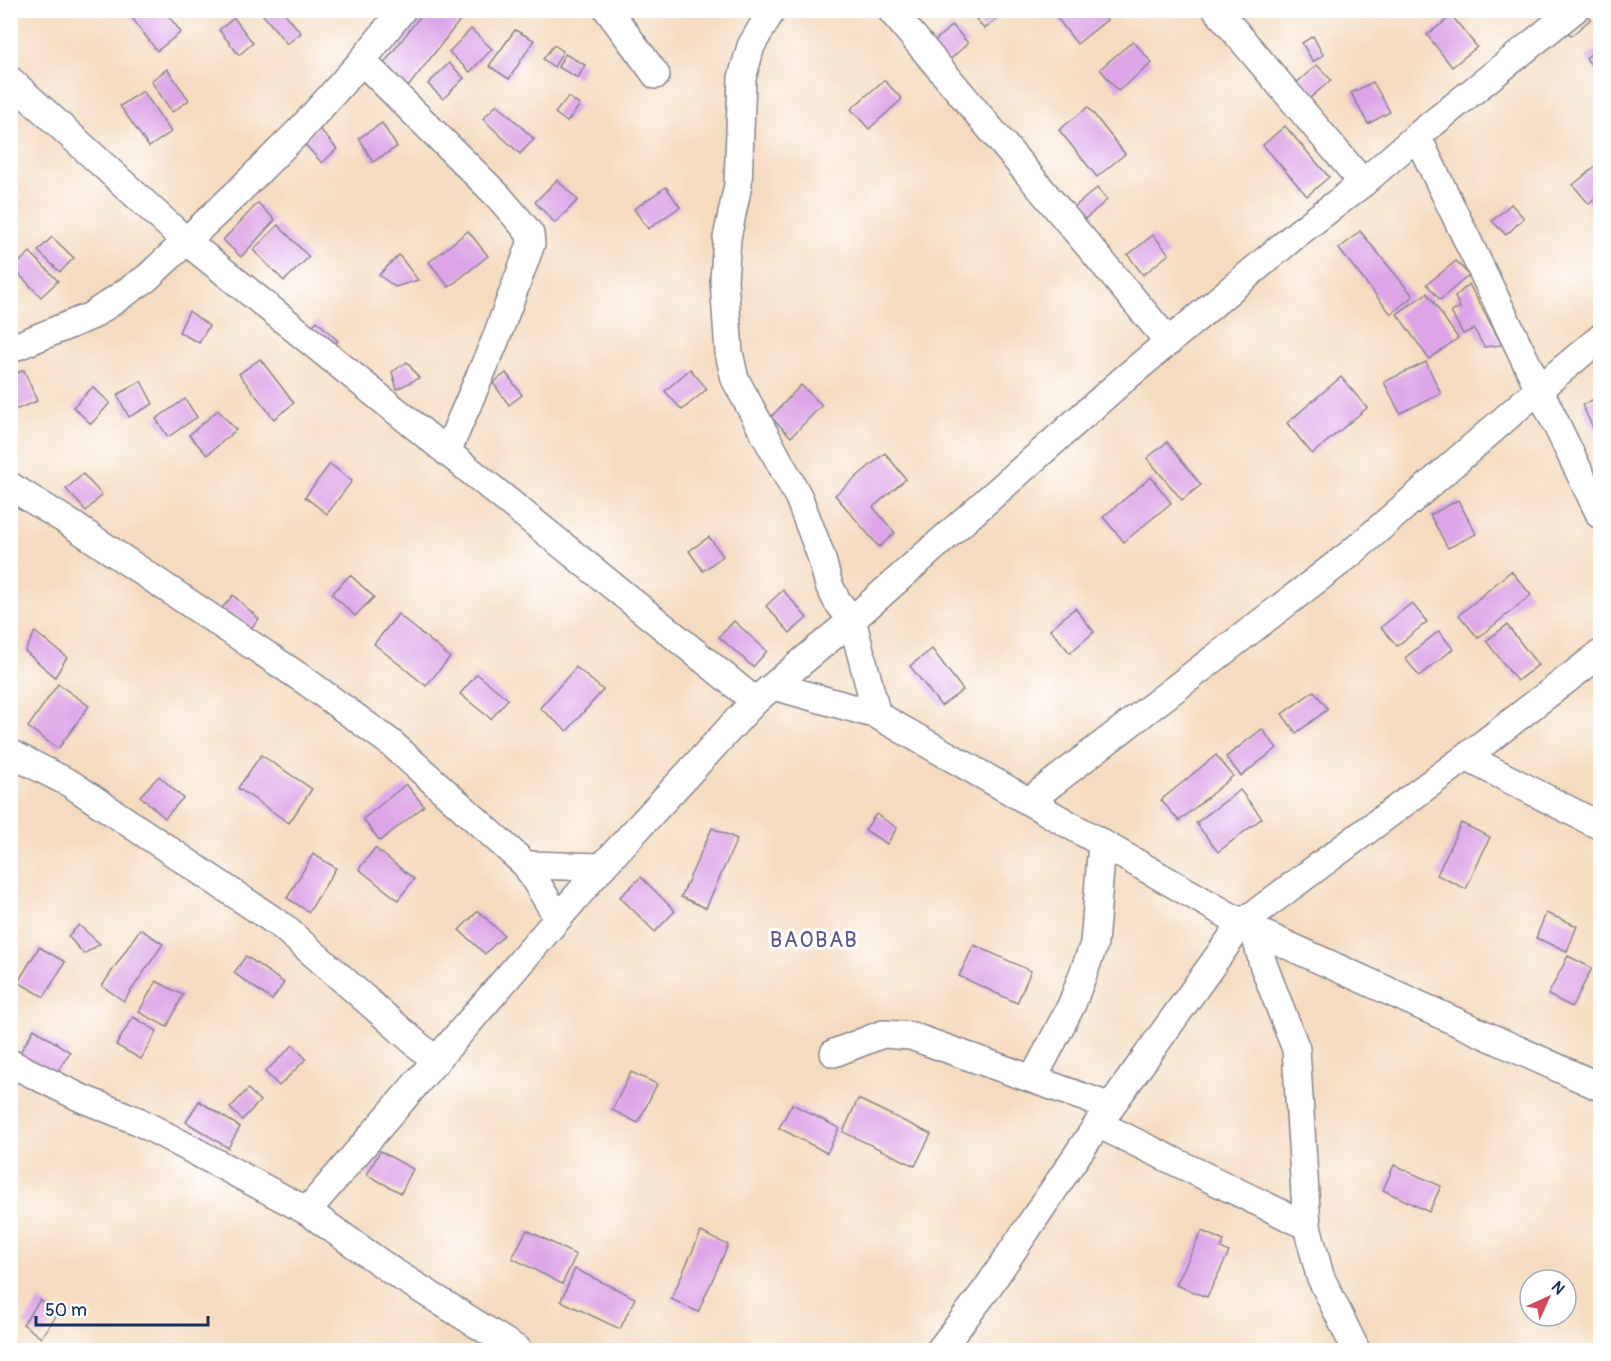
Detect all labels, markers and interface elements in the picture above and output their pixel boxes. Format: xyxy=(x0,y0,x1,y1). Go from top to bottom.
district label: BAOBAB xyxy=(770,926,858,954)
north arrow xyxy=(1518,1268,1578,1328)
text: N xyxy=(1547,1277,1569,1299)
scale bar xyxy=(36,1289,208,1327)
text: 50 m xyxy=(45,1299,87,1322)

